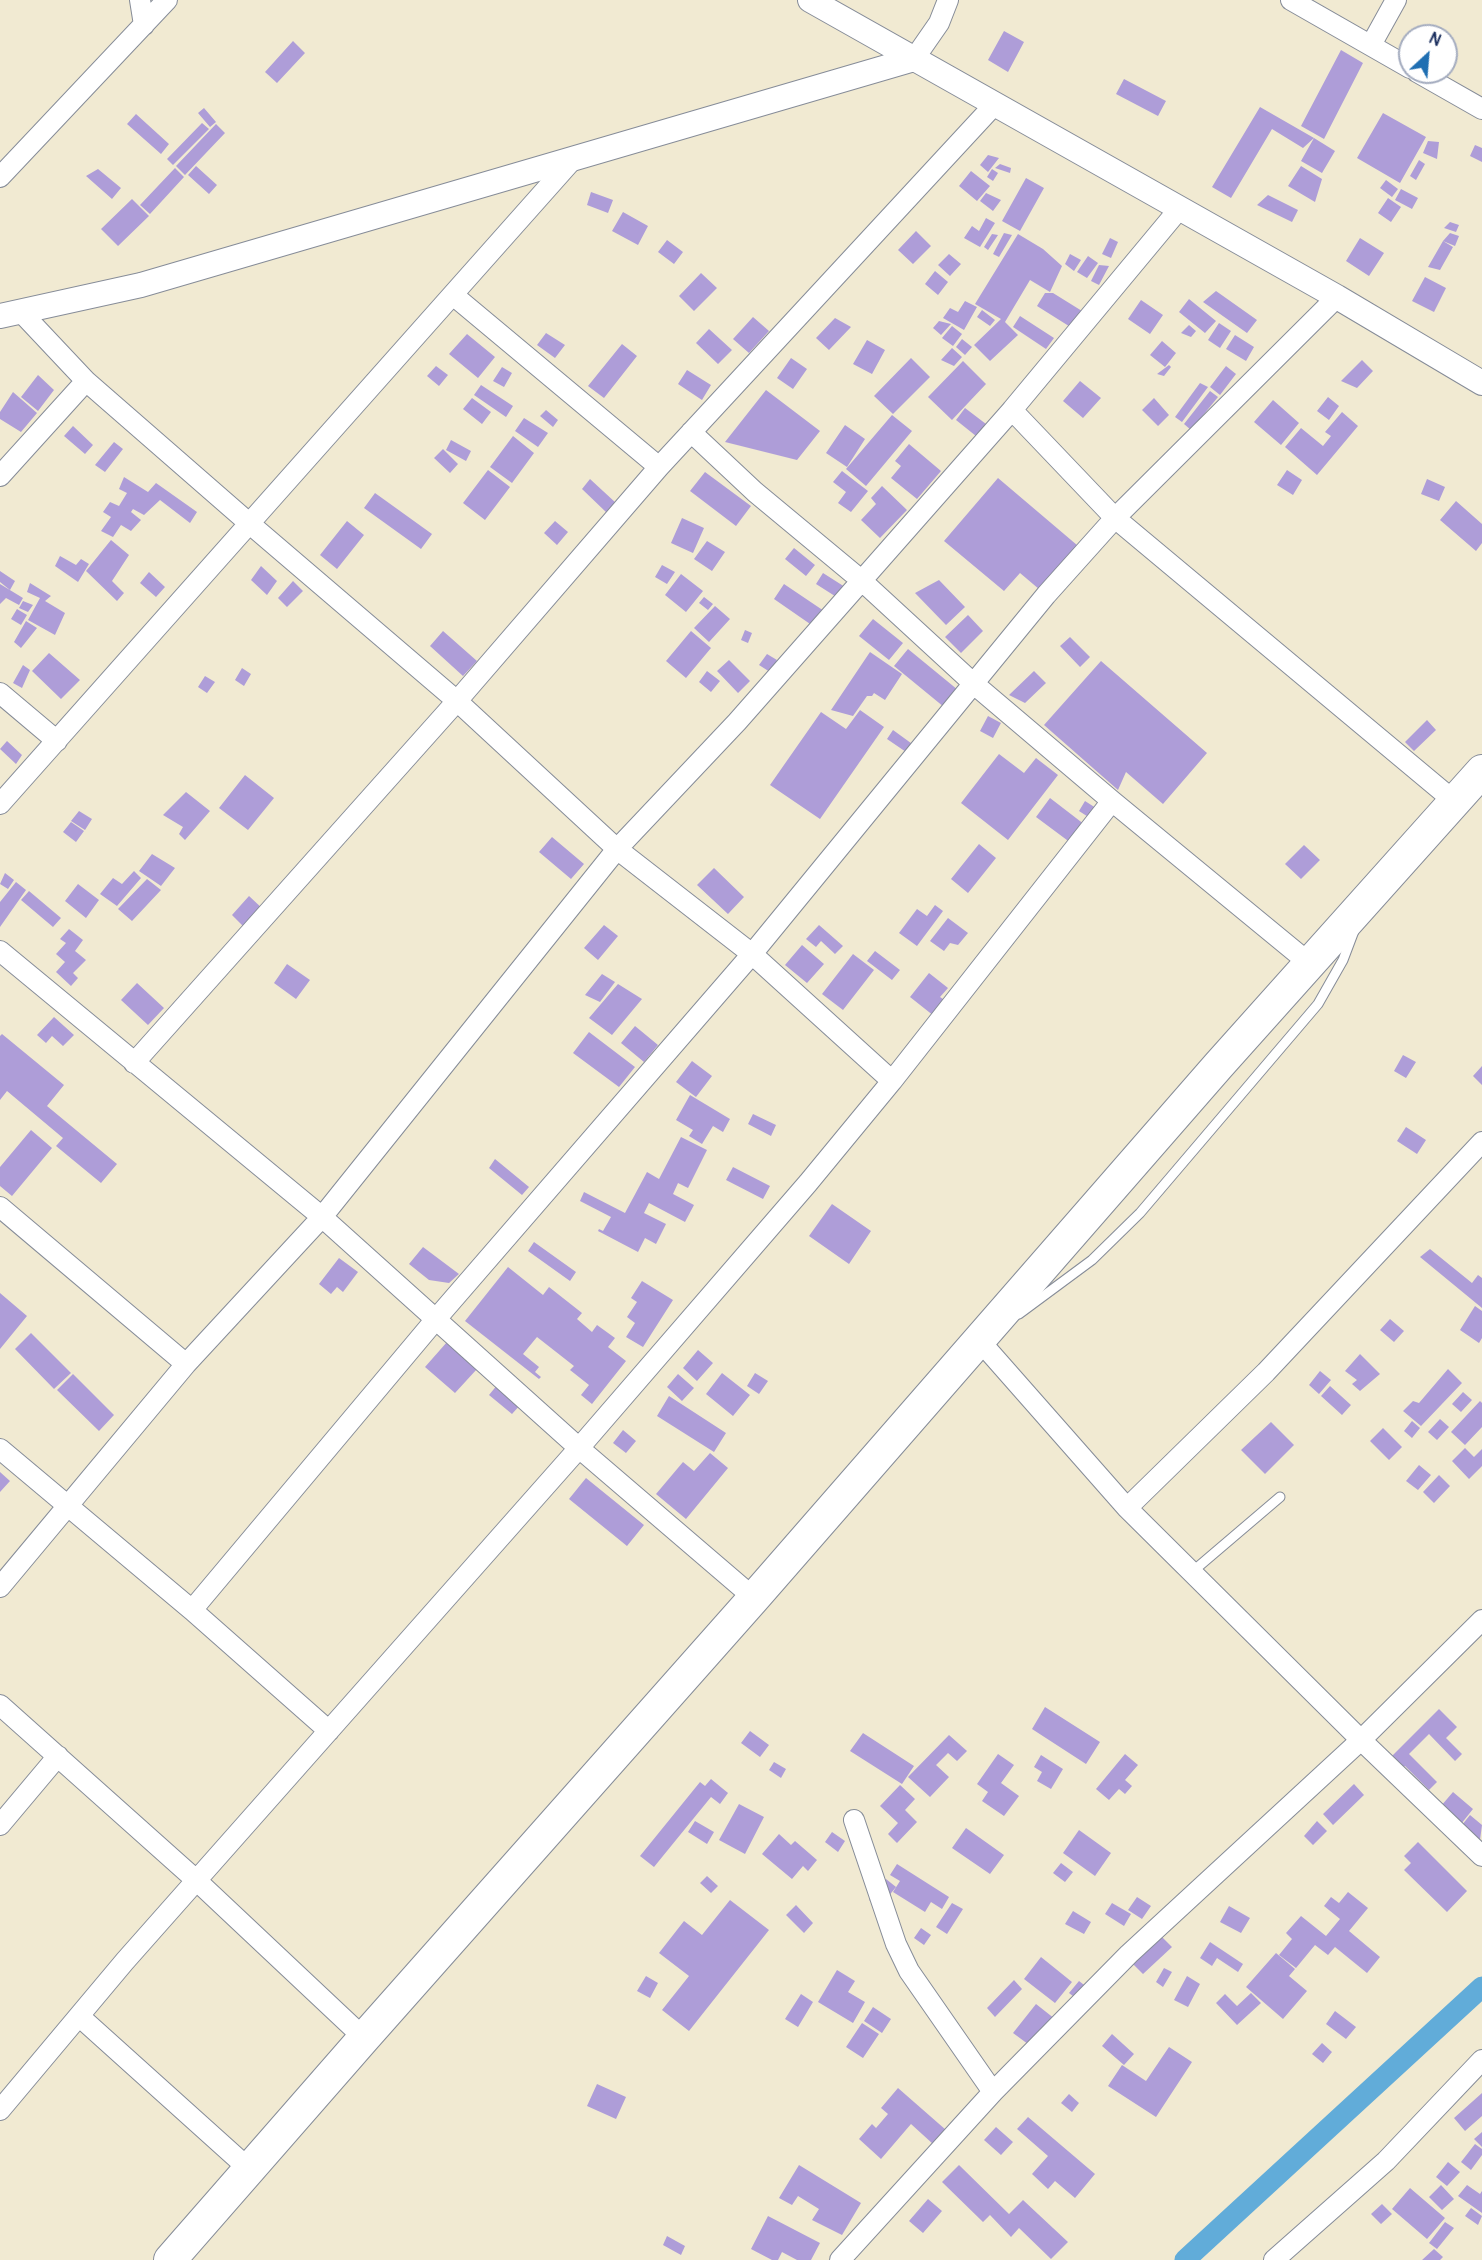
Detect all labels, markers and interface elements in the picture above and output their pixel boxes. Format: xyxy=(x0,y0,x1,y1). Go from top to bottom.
north arrow xyxy=(1398,24,1458,84)
text: N xyxy=(1426,28,1444,51)

